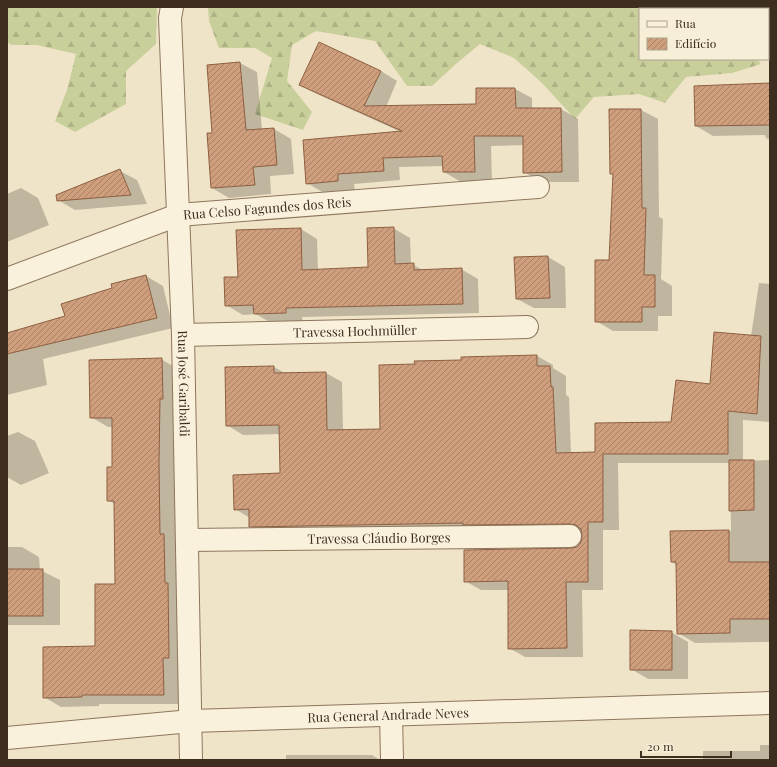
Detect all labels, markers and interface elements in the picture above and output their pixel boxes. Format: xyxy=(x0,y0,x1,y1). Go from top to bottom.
legend xyxy=(639,8,769,60)
text: Rua xyxy=(675,15,696,31)
text: Edifício xyxy=(675,35,717,51)
street label: Rua Celso Fagundes dos Reis xyxy=(182,193,352,223)
street label: Travessa Hochmüller xyxy=(293,321,417,340)
street label: Rua José Garibaldi xyxy=(175,330,194,437)
street label: Travessa Cláudio Borges xyxy=(307,528,451,547)
street label: Rua General Andrade Neves xyxy=(307,703,469,725)
scale bar xyxy=(641,733,731,759)
text: 20 m xyxy=(647,738,674,754)

